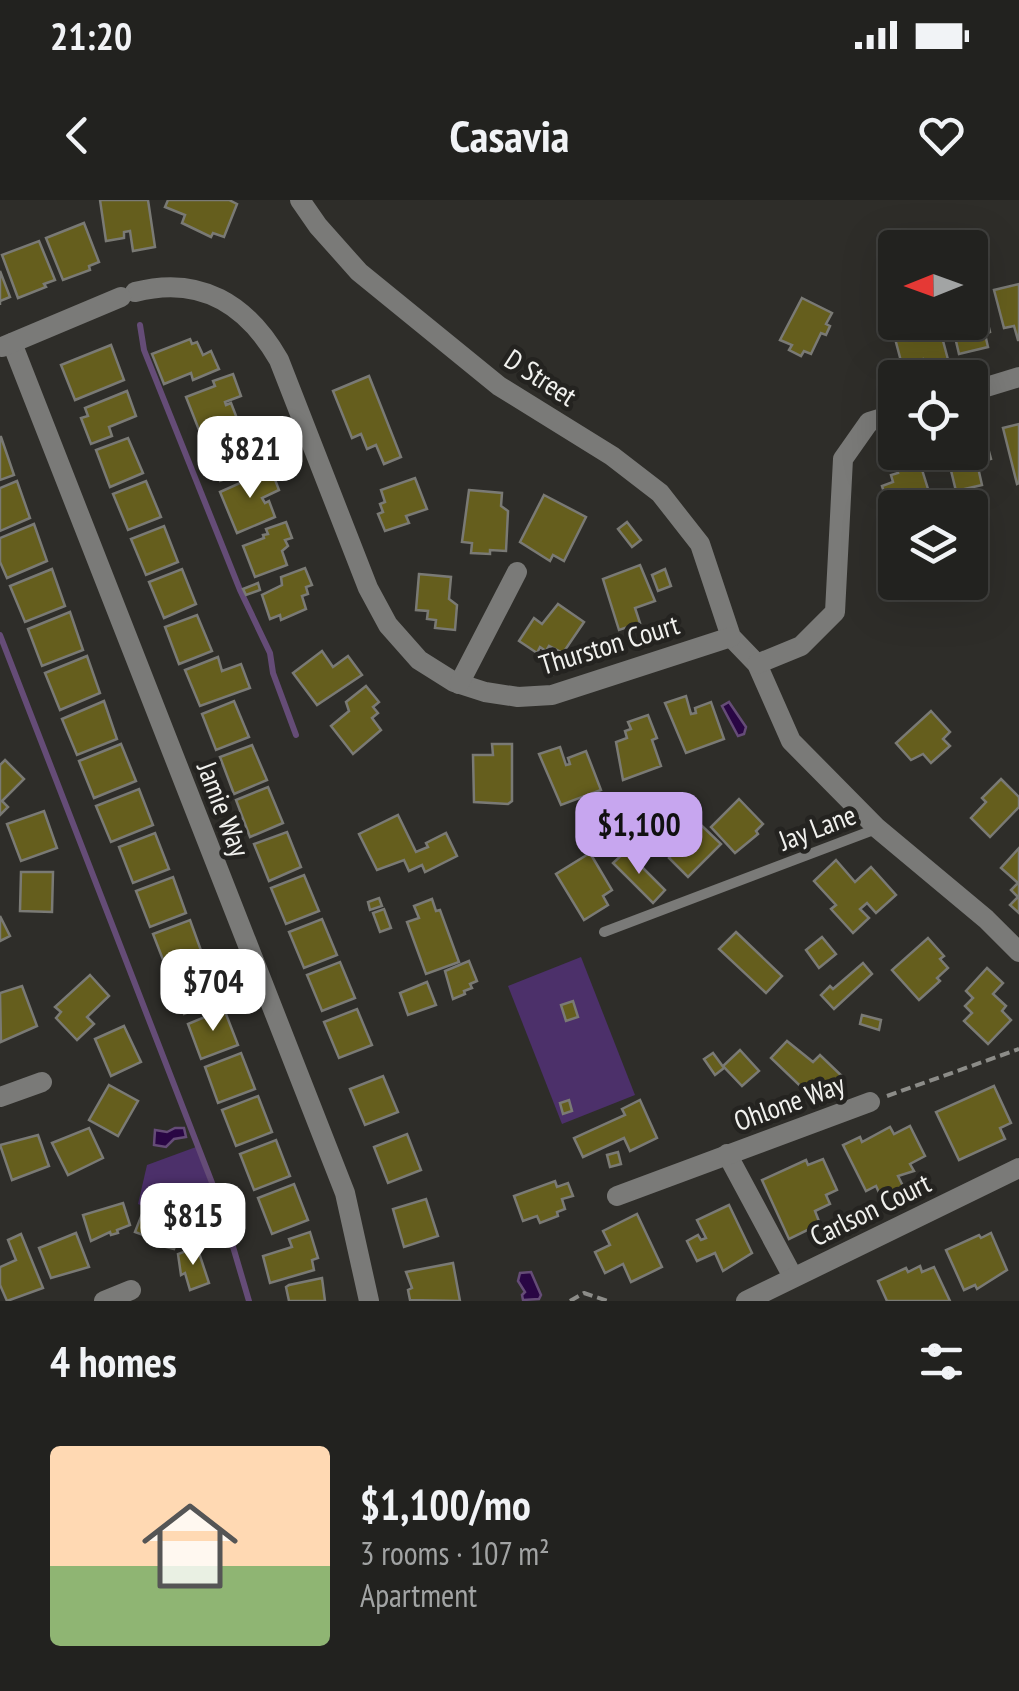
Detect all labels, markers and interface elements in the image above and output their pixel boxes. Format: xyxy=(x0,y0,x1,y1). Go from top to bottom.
text: 21:20 xyxy=(50,11,132,60)
text: Casavia xyxy=(450,106,569,164)
icon: back xyxy=(50,108,105,163)
icon: heart xyxy=(914,108,969,163)
north arrow xyxy=(878,230,988,340)
map controls xyxy=(878,230,988,600)
street label: D Street xyxy=(498,340,584,414)
button: locate xyxy=(878,360,988,470)
pin: $821 xyxy=(191,416,309,501)
text: $821 xyxy=(219,427,281,469)
button: layers xyxy=(878,490,988,600)
street label: Thurston Court xyxy=(535,605,684,683)
street label: Jamie Way xyxy=(189,755,259,862)
pin: $1,100 xyxy=(558,792,720,877)
street label: Jay Lane xyxy=(772,795,861,859)
text: $1,100 xyxy=(597,803,681,845)
pin: $704 xyxy=(154,949,272,1034)
text: $704 xyxy=(182,960,244,1002)
street label: Ohlone Way xyxy=(729,1065,850,1139)
street label: Carlson Court xyxy=(803,1164,937,1254)
pin: $815 xyxy=(134,1183,252,1268)
text: $815 xyxy=(162,1194,224,1236)
text: 4 homes xyxy=(50,1334,177,1389)
icon: filters xyxy=(914,1334,969,1389)
text: $1,100/mo xyxy=(360,1477,531,1532)
icon: home xyxy=(130,1486,250,1606)
text: 3 rooms · 107 m² xyxy=(360,1532,550,1574)
text: Apartment xyxy=(360,1574,477,1616)

